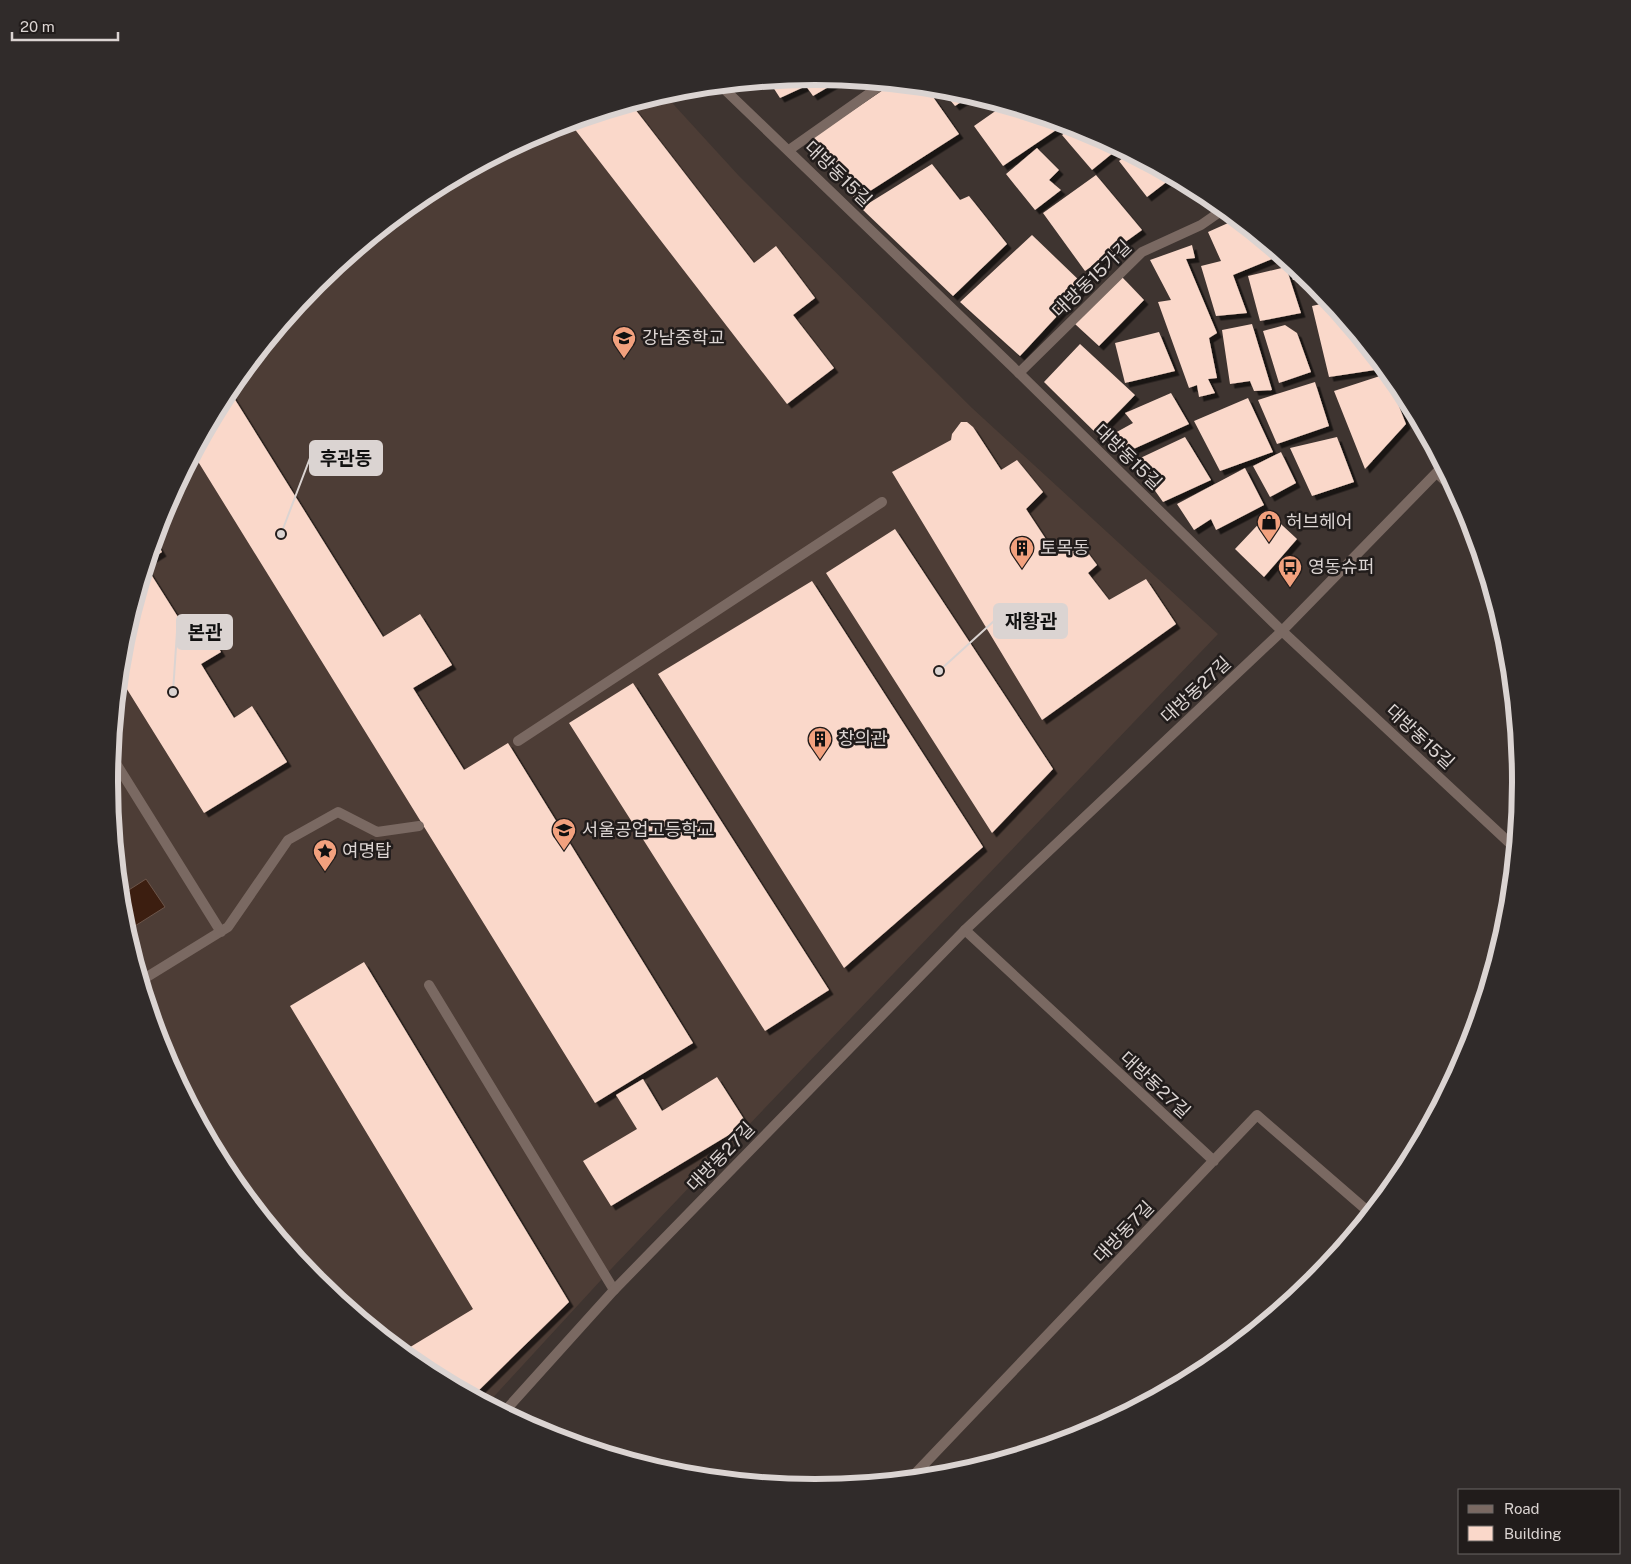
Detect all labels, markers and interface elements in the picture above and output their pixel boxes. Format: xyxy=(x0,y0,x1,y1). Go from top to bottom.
scale bar xyxy=(12,10,119,42)
text: 20 m xyxy=(20,18,55,35)
street label: 대방동15길 xyxy=(800,137,876,211)
street label: 대방동15가길 xyxy=(1048,236,1136,322)
school or university icon: 강남중학교 xyxy=(611,325,637,359)
place label: 강남중학교 xyxy=(642,327,725,348)
street label: 대방동15길 xyxy=(1090,420,1166,494)
callout: 후관동 xyxy=(310,441,382,475)
text: 후관동 xyxy=(320,447,372,469)
shop icon: 허브헤어 xyxy=(1256,509,1282,543)
place label: 허브헤어 xyxy=(1286,511,1352,532)
building icon: 토목동 xyxy=(1009,535,1035,569)
place label: 토목동 xyxy=(1040,537,1090,558)
bus stop icon: 영동슈퍼 xyxy=(1277,554,1303,588)
place label: 영동슈퍼 xyxy=(1308,556,1374,577)
callout: 재황관 xyxy=(994,604,1067,638)
text: 재황관 xyxy=(1005,610,1058,632)
callout: 본관 xyxy=(177,615,232,649)
text: 본관 xyxy=(188,621,223,643)
street label: 대방동27길 xyxy=(1156,652,1235,727)
street label: 대방동15길 xyxy=(1382,700,1459,773)
building icon: 창의관 xyxy=(807,726,833,760)
place label: 창의관 xyxy=(838,728,888,749)
school or university icon: 서울공업고등학교 xyxy=(551,817,577,851)
place label: 서울공업고등학교 xyxy=(582,819,714,840)
place icon: 여명탑 xyxy=(312,838,338,872)
place label: 여명탑 xyxy=(342,840,392,861)
street label: 대방동27길 xyxy=(1116,1047,1195,1122)
street label: 대방동27길 xyxy=(683,1118,759,1196)
street label: 대방동7길 xyxy=(1089,1197,1158,1267)
legend xyxy=(1458,1489,1621,1554)
text: Road xyxy=(1504,1500,1540,1517)
text: Building xyxy=(1504,1525,1562,1542)

